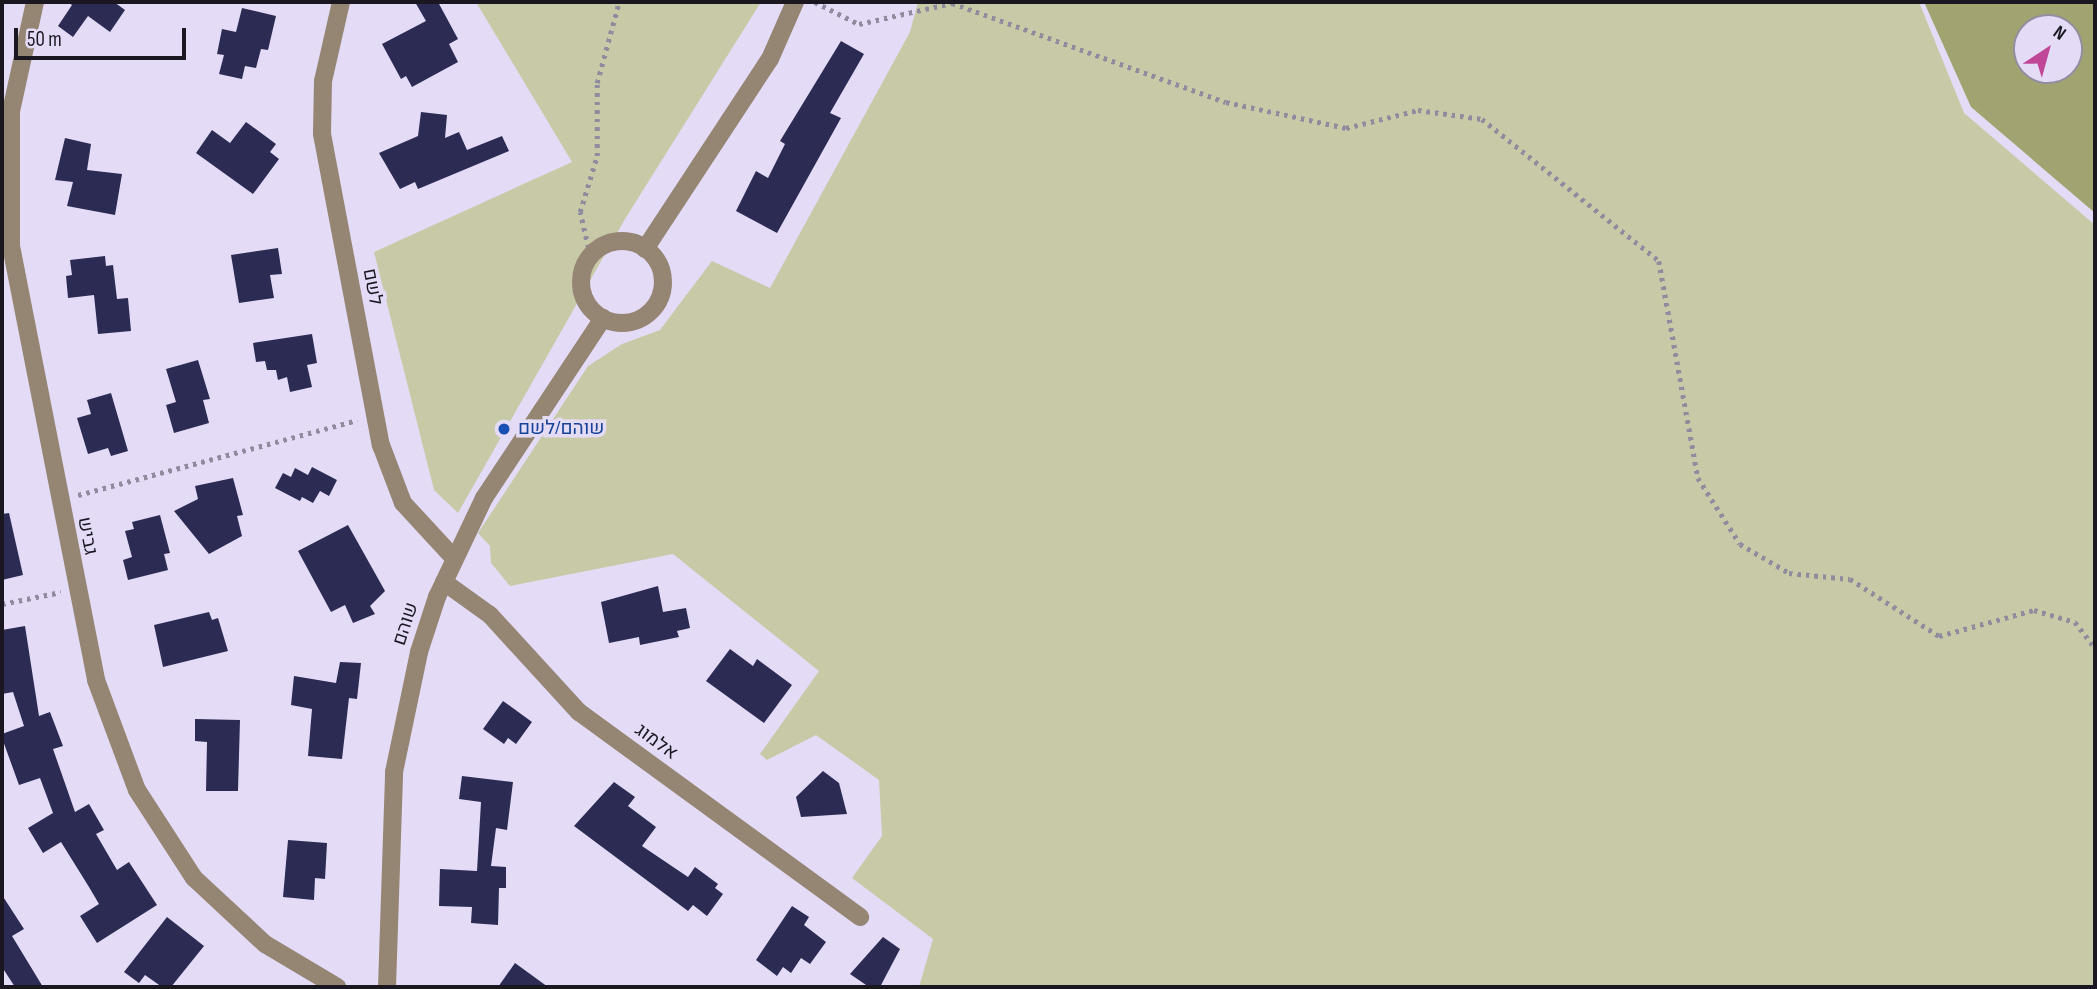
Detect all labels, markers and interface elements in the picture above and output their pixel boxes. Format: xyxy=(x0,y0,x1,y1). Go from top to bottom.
scale bar xyxy=(18,14,189,58)
north arrow xyxy=(2013,14,2083,84)
text: N xyxy=(2049,21,2070,46)
text: 50 m xyxy=(27,27,62,52)
street label: לשם xyxy=(357,267,387,307)
place label: שוהם/לשם xyxy=(518,418,604,440)
marker: שוהם/לשם xyxy=(496,421,512,437)
street label: גביש xyxy=(72,515,102,557)
street label: שוהם xyxy=(388,600,424,648)
street label: אלמוג xyxy=(630,719,682,765)

